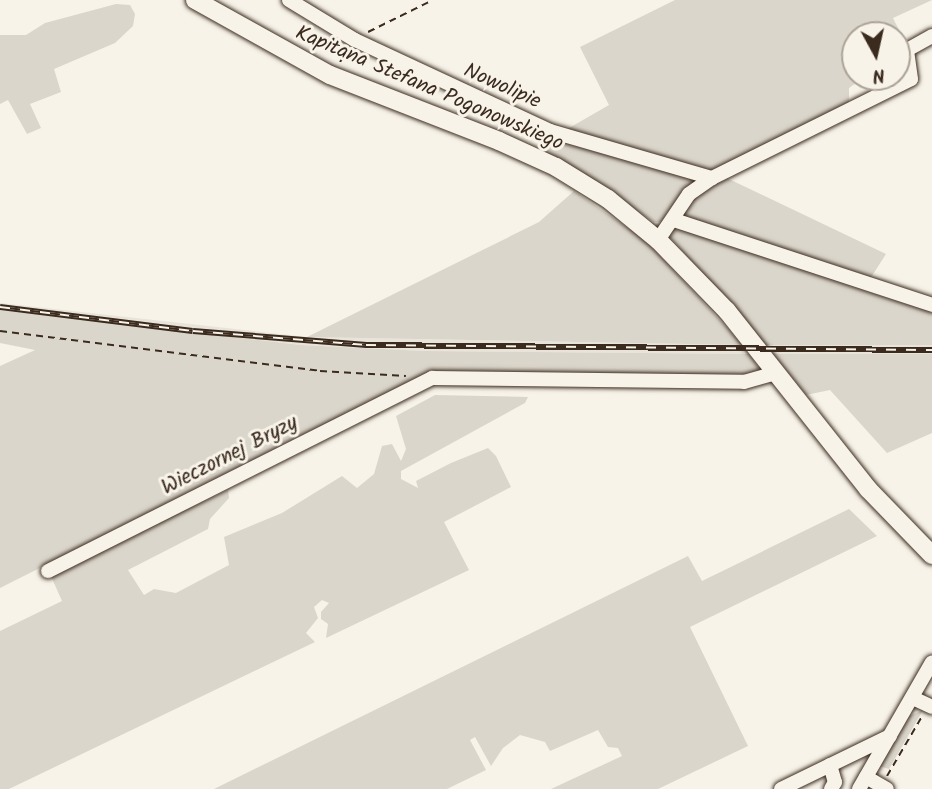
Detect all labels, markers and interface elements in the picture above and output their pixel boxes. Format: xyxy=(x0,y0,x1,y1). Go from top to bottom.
street label: Kapitana Stefana Pogonowskiego xyxy=(291,21,567,157)
north arrow xyxy=(841,21,911,91)
street label: Nowolipie xyxy=(459,59,545,115)
text: N xyxy=(871,59,887,91)
street label: Wieczornej Bryzy xyxy=(158,411,302,501)

